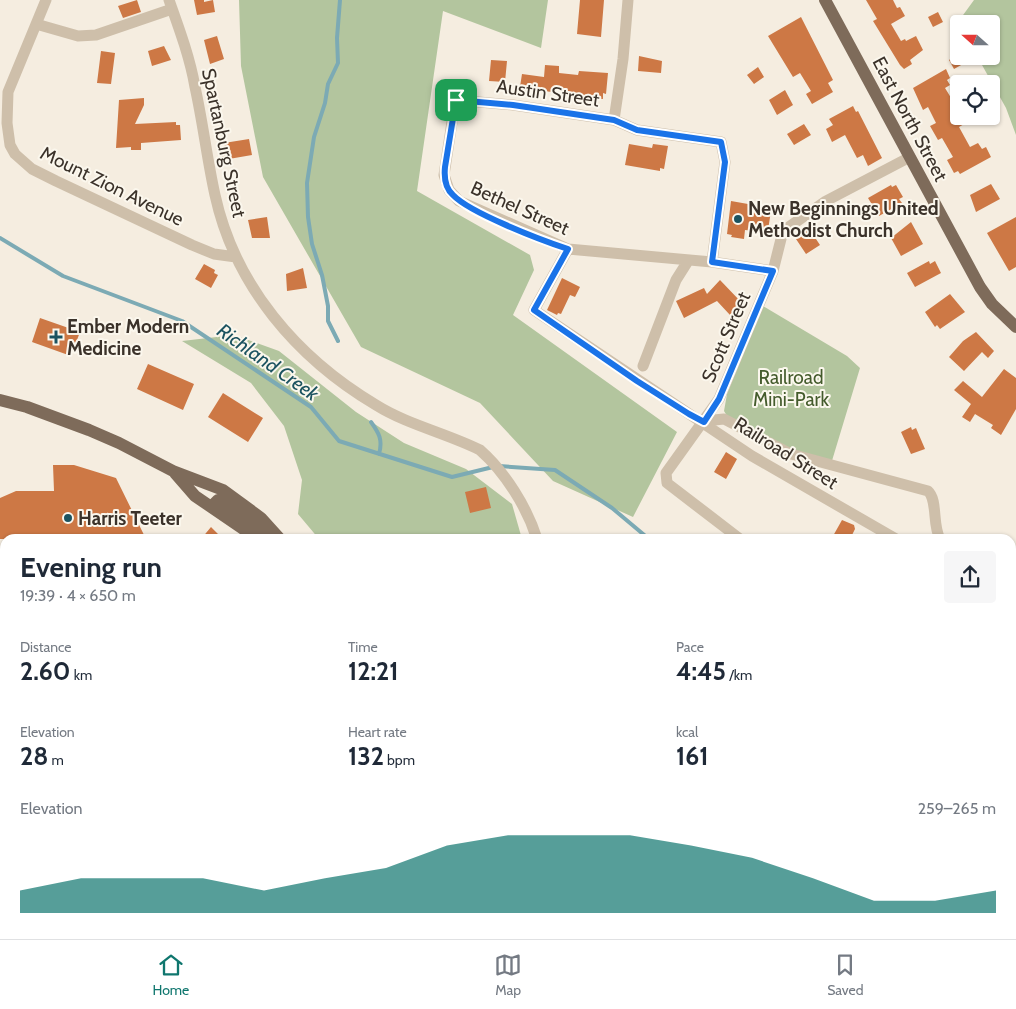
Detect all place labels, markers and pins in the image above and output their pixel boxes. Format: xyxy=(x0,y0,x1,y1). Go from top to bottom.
pin xyxy=(435,79,477,121)
place label: New Beginnings United Methodist Church xyxy=(748,197,939,242)
marker: New Beginnings United Methodist Church xyxy=(732,213,744,225)
place label: Ember Modern Medicine xyxy=(67,315,189,360)
marker: Ember Modern Medicine xyxy=(49,330,63,344)
place label: Harris Teeter xyxy=(78,507,183,530)
marker: Harris Teeter xyxy=(62,512,74,524)

